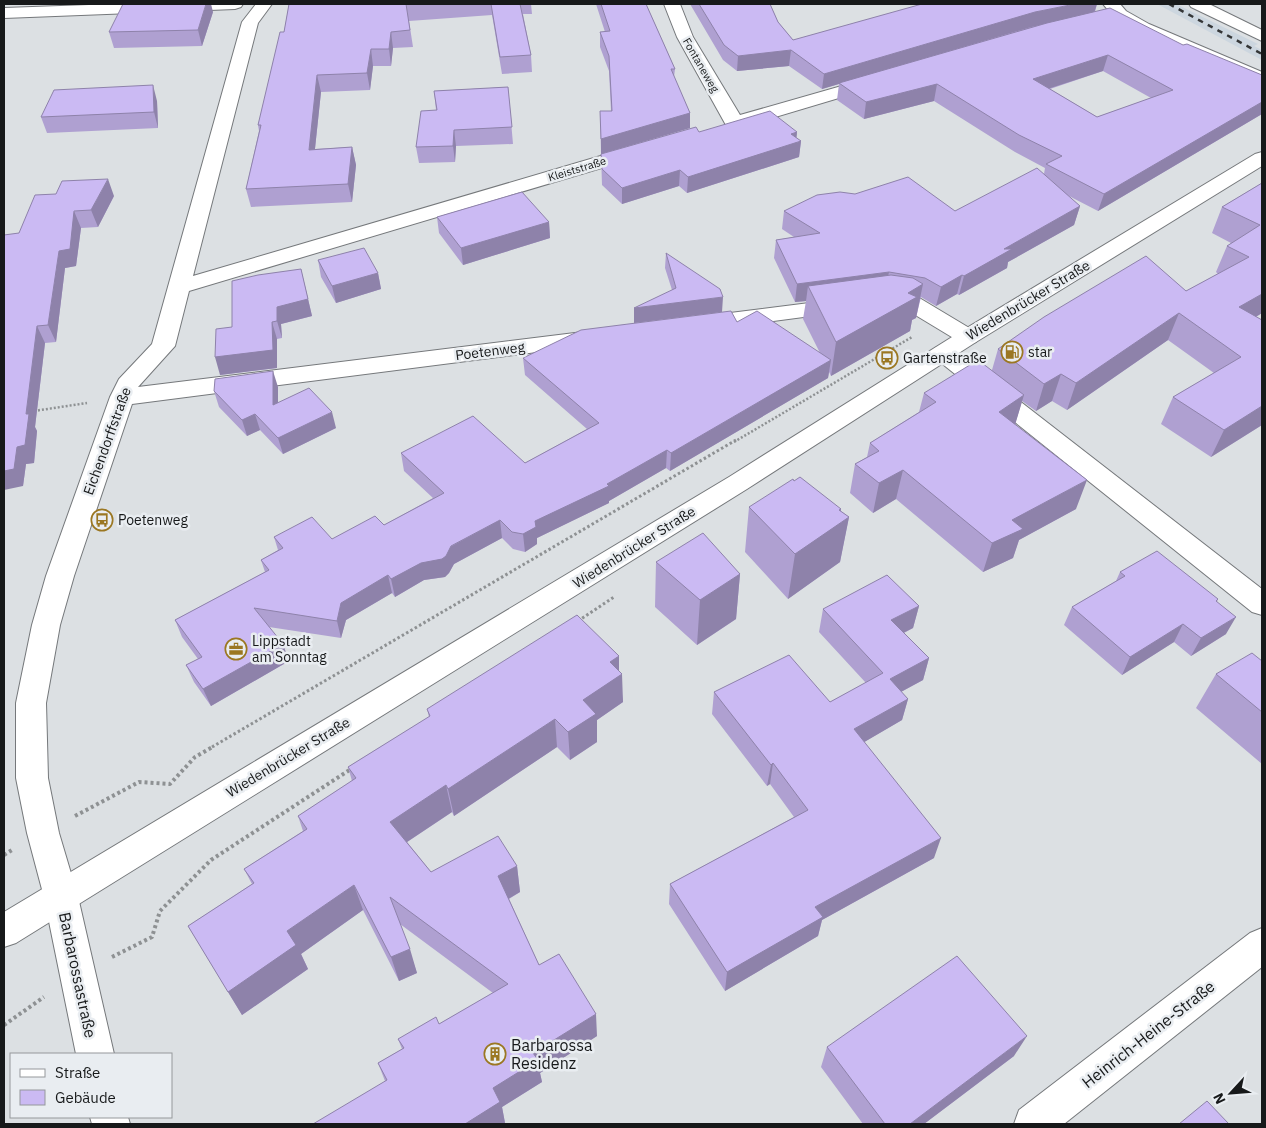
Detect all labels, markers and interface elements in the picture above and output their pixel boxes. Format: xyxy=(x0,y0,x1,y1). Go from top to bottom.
street label: Fontaneweg xyxy=(680,35,722,95)
street label: Kleiststraße xyxy=(546,154,608,184)
street label: Wiedenbrücker Straße xyxy=(963,256,1093,344)
street label: Poetenweg xyxy=(454,338,526,364)
fuel station icon: star xyxy=(1000,340,1024,364)
place label: star xyxy=(1028,343,1052,361)
bus stop icon: Gartenstraße xyxy=(875,346,899,370)
place label: Gartenstraße xyxy=(903,349,987,367)
street label: Eichendorffstraße xyxy=(79,384,135,497)
street label: Wiedenbrücker Straße xyxy=(569,502,699,592)
bus stop icon: Poetenweg xyxy=(90,508,114,532)
place label: Poetenweg xyxy=(118,511,189,529)
place label: Lippstadt am Sonntag xyxy=(252,632,327,666)
office icon: Lippstadt am Sonntag xyxy=(224,637,248,661)
street label: Wiedenbrücker Straße xyxy=(223,713,353,801)
street label: Barbarossastraße xyxy=(55,910,101,1040)
street label: Heinrich-Heine-Straße xyxy=(1078,976,1219,1092)
place label: Barbarossa Residenz xyxy=(511,1035,593,1073)
building icon: Barbarossa Residenz xyxy=(483,1042,507,1066)
legend xyxy=(10,1053,172,1118)
text: Straße xyxy=(55,1063,100,1082)
north arrow xyxy=(1206,1068,1256,1118)
text: Gebäude xyxy=(55,1088,116,1107)
text: N xyxy=(1209,1090,1230,1107)

